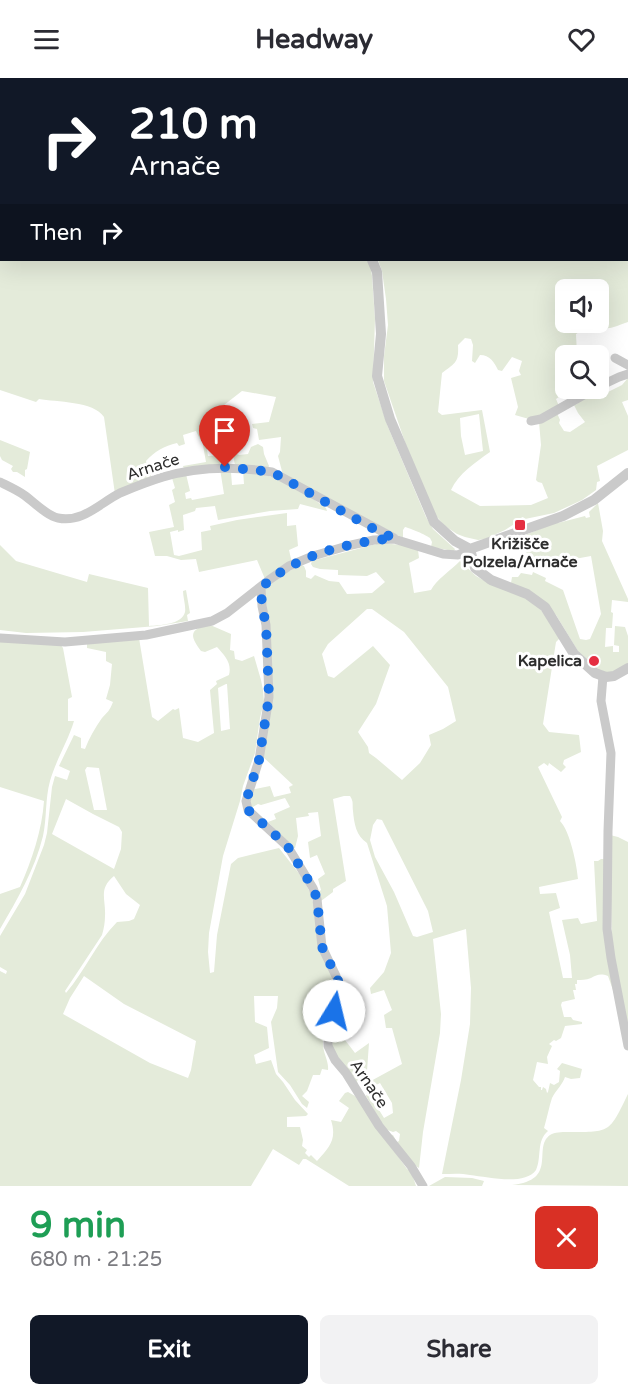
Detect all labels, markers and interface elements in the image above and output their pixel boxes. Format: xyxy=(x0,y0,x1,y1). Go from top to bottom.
icon: menu xyxy=(30,23,63,56)
text: Headway xyxy=(255,23,373,56)
icon: heart xyxy=(565,23,598,56)
text: 210 m xyxy=(129,99,258,150)
icon: right xyxy=(30,102,108,180)
text: Arnače xyxy=(129,150,221,183)
icon: right xyxy=(95,216,128,249)
text: Then xyxy=(30,220,83,246)
map controls xyxy=(555,279,609,399)
button: sound xyxy=(555,279,609,333)
button: search xyxy=(555,345,609,399)
pin xyxy=(199,405,250,467)
icon: arrive xyxy=(208,414,241,447)
street label: Arnače xyxy=(124,449,182,485)
marker: Križišče Polzela/Arnače xyxy=(513,518,527,532)
place label: Križišče Polzela/Arnače xyxy=(462,534,578,572)
place label: Kapelica xyxy=(518,651,582,671)
marker: Kapelica xyxy=(587,654,601,668)
position arrow xyxy=(302,979,366,1043)
street label: Arnače xyxy=(346,1056,392,1112)
text: 9 min xyxy=(30,1204,126,1247)
button: close xyxy=(535,1206,598,1269)
text: 680 m · 21:25 xyxy=(30,1248,162,1272)
button: Exit xyxy=(30,1315,308,1384)
button: Share xyxy=(320,1315,598,1384)

